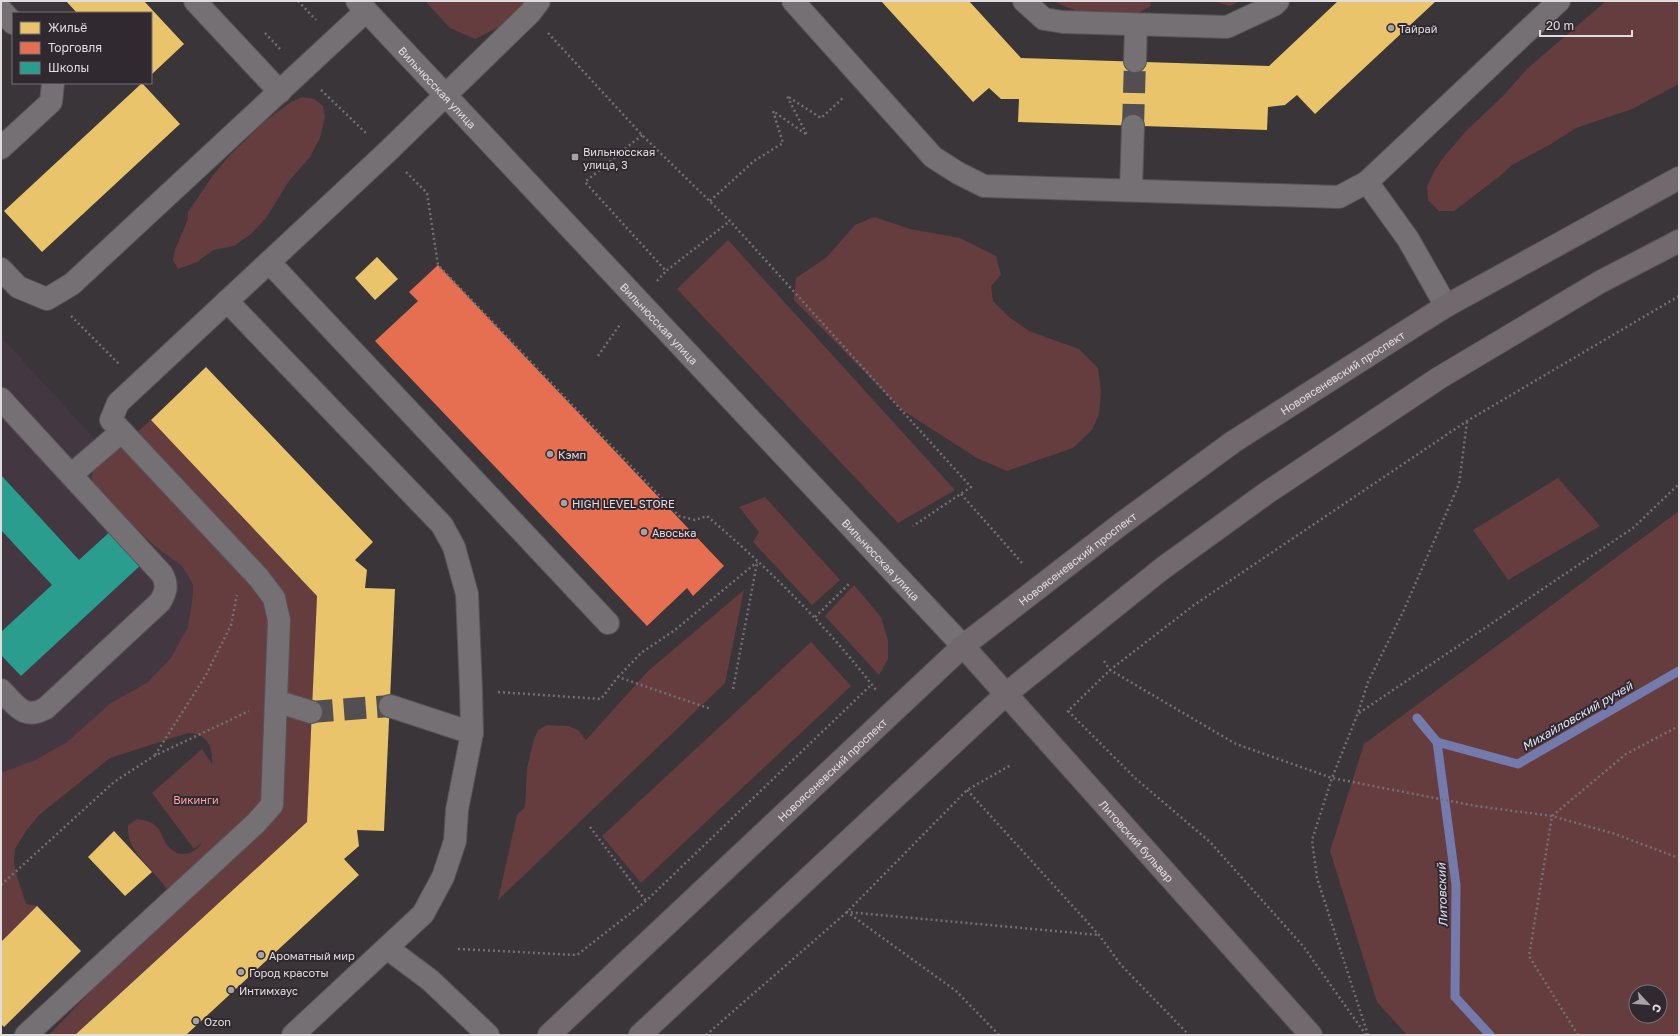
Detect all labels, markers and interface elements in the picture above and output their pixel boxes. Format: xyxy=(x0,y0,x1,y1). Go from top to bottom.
legend xyxy=(12,12,152,84)
scale bar xyxy=(1540,12,1632,38)
text: 20 m xyxy=(1546,18,1574,33)
text: Жильё xyxy=(48,20,87,35)
place label: Тайрай xyxy=(1399,22,1437,35)
marker: Тайрай xyxy=(1386,23,1396,33)
text: Торговля xyxy=(48,40,102,55)
street label: Вильнюсская улица xyxy=(396,43,479,131)
text: Школы xyxy=(48,60,89,75)
place label: Вильнюсская улица, 3 xyxy=(583,145,655,171)
marker: Вильнюсская улица, 3 xyxy=(570,152,580,162)
street label: Вильнюсская улица xyxy=(618,280,701,367)
street label: Новоясеневский проспект xyxy=(1277,327,1407,417)
place label: Кэмп xyxy=(558,448,586,461)
marker: Кэмп xyxy=(545,449,555,459)
place label: HIGH LEVEL STORE xyxy=(572,497,675,510)
marker: HIGH LEVEL STORE xyxy=(559,498,569,508)
street label: Новоясеневский проспект xyxy=(1016,508,1139,608)
street label: Вильнюсская улица xyxy=(840,516,923,603)
place label: Авоська xyxy=(652,526,696,539)
marker: Авоська xyxy=(639,527,649,537)
water label: Михайловский ручей xyxy=(1519,678,1636,754)
street label: Новоясеневский проспект xyxy=(774,715,890,824)
park label: Викинги xyxy=(173,793,219,806)
street label: Литовский бульвар xyxy=(1097,797,1177,884)
water label: Литовский xyxy=(1433,862,1451,927)
place label: Ароматный мир xyxy=(269,949,355,962)
marker: Ароматный мир xyxy=(256,950,266,960)
place label: Город красоты xyxy=(249,966,328,979)
marker: Город красоты xyxy=(236,967,246,977)
place label: Интимхаус xyxy=(239,984,298,997)
north arrow xyxy=(1628,984,1668,1024)
marker: Интимхаус xyxy=(226,985,236,995)
text: С xyxy=(1650,1002,1665,1015)
place label: Ozon xyxy=(204,1015,231,1028)
marker: Ozon xyxy=(191,1016,201,1026)

